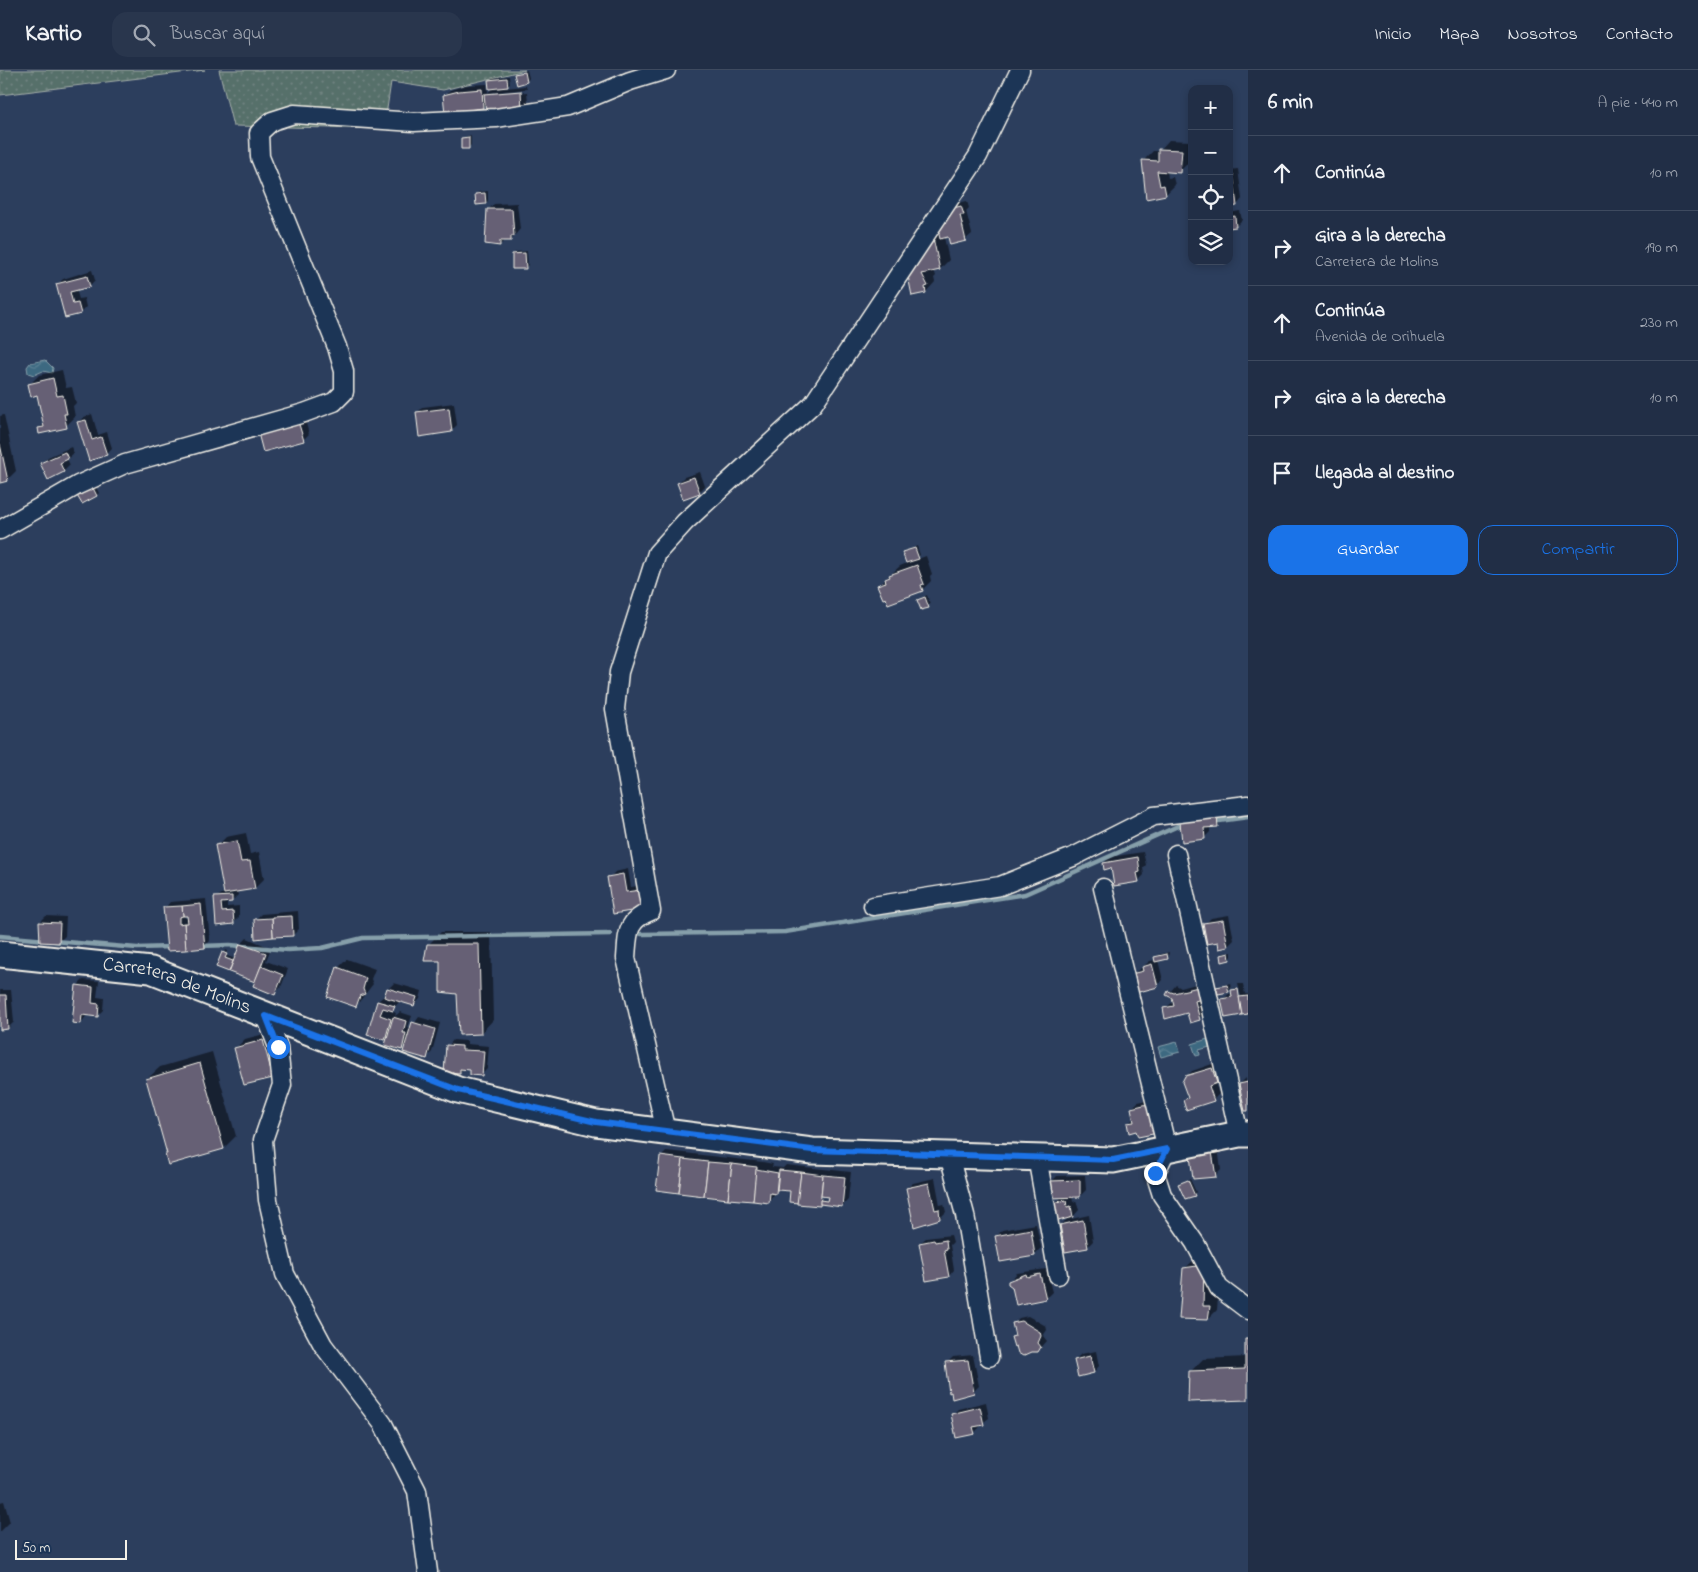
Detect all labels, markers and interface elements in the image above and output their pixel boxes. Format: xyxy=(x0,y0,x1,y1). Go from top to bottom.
search box xyxy=(112,12,462,57)
text: Kartio xyxy=(25,17,82,52)
icon: search xyxy=(130,21,158,49)
text: Buscar aquí xyxy=(170,21,265,48)
text: Inicio xyxy=(1374,22,1411,48)
text: Mapa xyxy=(1439,22,1480,48)
text: Nosotros xyxy=(1508,22,1578,48)
text: Contacto xyxy=(1606,22,1673,48)
map controls xyxy=(1188,85,1233,265)
button: + xyxy=(1188,85,1233,130)
text: 6 min xyxy=(1268,88,1313,118)
text: A pie · 440 m xyxy=(1597,91,1678,115)
button: − xyxy=(1188,130,1233,175)
icon: ahead xyxy=(1268,159,1296,187)
text: Continúa xyxy=(1315,160,1385,187)
text: 10 m xyxy=(1650,161,1678,185)
button: locate xyxy=(1188,175,1233,220)
button: layers xyxy=(1188,220,1233,265)
text: Gira a la derecha xyxy=(1315,223,1446,250)
icon: right xyxy=(1268,234,1296,262)
text: 190 m xyxy=(1645,236,1678,260)
text: Carretera de Molins xyxy=(1315,250,1439,274)
text: Continúa xyxy=(1315,298,1385,325)
icon: ahead xyxy=(1268,309,1296,337)
text: 230 m xyxy=(1640,311,1678,335)
text: Avenida de Orihuela xyxy=(1315,325,1445,349)
icon: right xyxy=(1268,384,1296,412)
text: Gira a la derecha xyxy=(1315,385,1446,412)
text: 10 m xyxy=(1650,386,1678,410)
icon: arrive xyxy=(1268,459,1296,487)
text: Llegada al destino xyxy=(1315,460,1454,487)
button: Guardar xyxy=(1268,525,1468,575)
button: Compartir xyxy=(1478,525,1678,575)
street label: Carretera de Molins xyxy=(101,950,256,1022)
route start xyxy=(267,1036,290,1059)
route end xyxy=(1144,1162,1167,1185)
scale bar xyxy=(15,1537,128,1560)
text: 50 m xyxy=(22,1538,50,1559)

